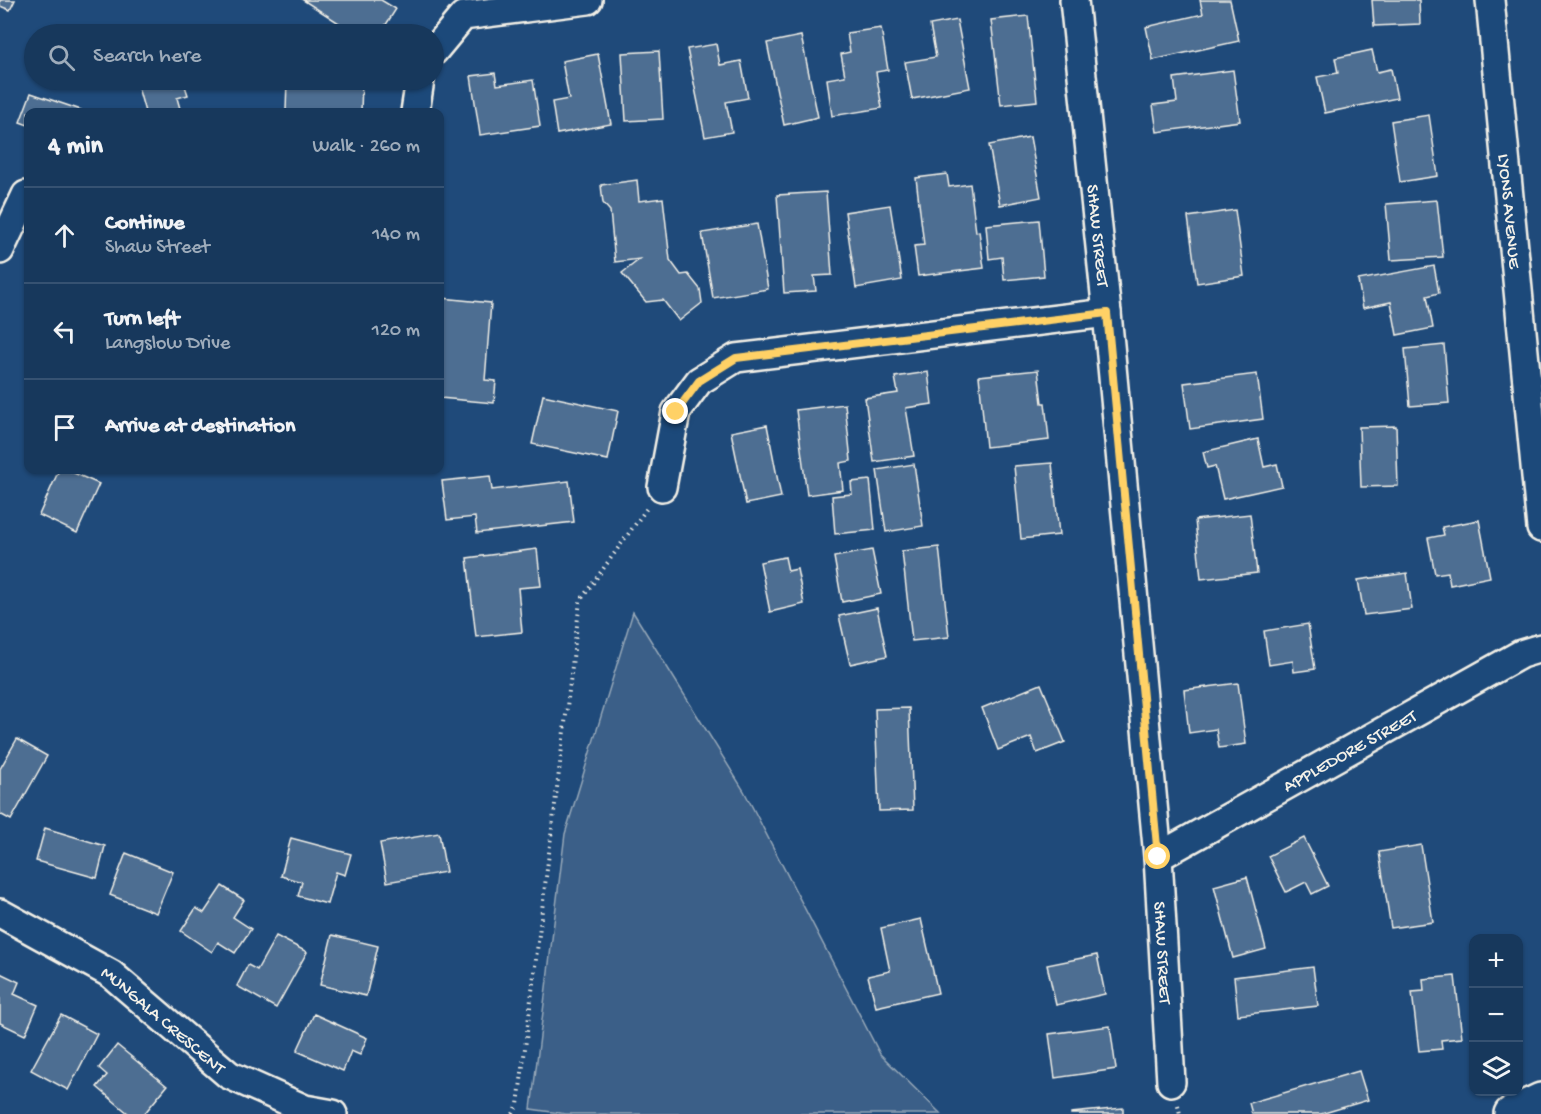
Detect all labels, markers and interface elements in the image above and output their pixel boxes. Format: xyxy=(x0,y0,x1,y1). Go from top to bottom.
search box xyxy=(24,24,444,90)
icon: search xyxy=(45,41,78,74)
text: Search here xyxy=(93,44,201,70)
text: 4 min xyxy=(48,132,103,163)
text: Walk · 260 m xyxy=(313,136,420,159)
street label: LYONS AVENUE xyxy=(1492,153,1524,270)
street label: SHAW STREET xyxy=(1081,184,1112,289)
text: Continue xyxy=(105,211,185,237)
icon: ahead xyxy=(48,219,81,252)
text: 140 m xyxy=(372,224,420,247)
text: Shaw Street xyxy=(105,237,210,260)
text: Turn left xyxy=(105,307,179,333)
icon: left xyxy=(48,315,81,348)
text: 120 m xyxy=(372,320,420,343)
text: Langslow Drive xyxy=(105,333,230,356)
route end xyxy=(662,398,688,424)
icon: arrive xyxy=(48,411,81,444)
text: Arrive at destination xyxy=(105,414,295,440)
street label: APPLEDORE STREET xyxy=(1280,706,1422,798)
route start xyxy=(1144,843,1170,869)
street label: SHAW STREET xyxy=(1148,901,1175,1006)
map controls xyxy=(1469,934,1523,1096)
button: + xyxy=(1469,934,1523,988)
street label: MUNGALA CRESCENT xyxy=(97,963,229,1081)
button: − xyxy=(1469,988,1523,1042)
button: layers xyxy=(1469,1042,1523,1096)

